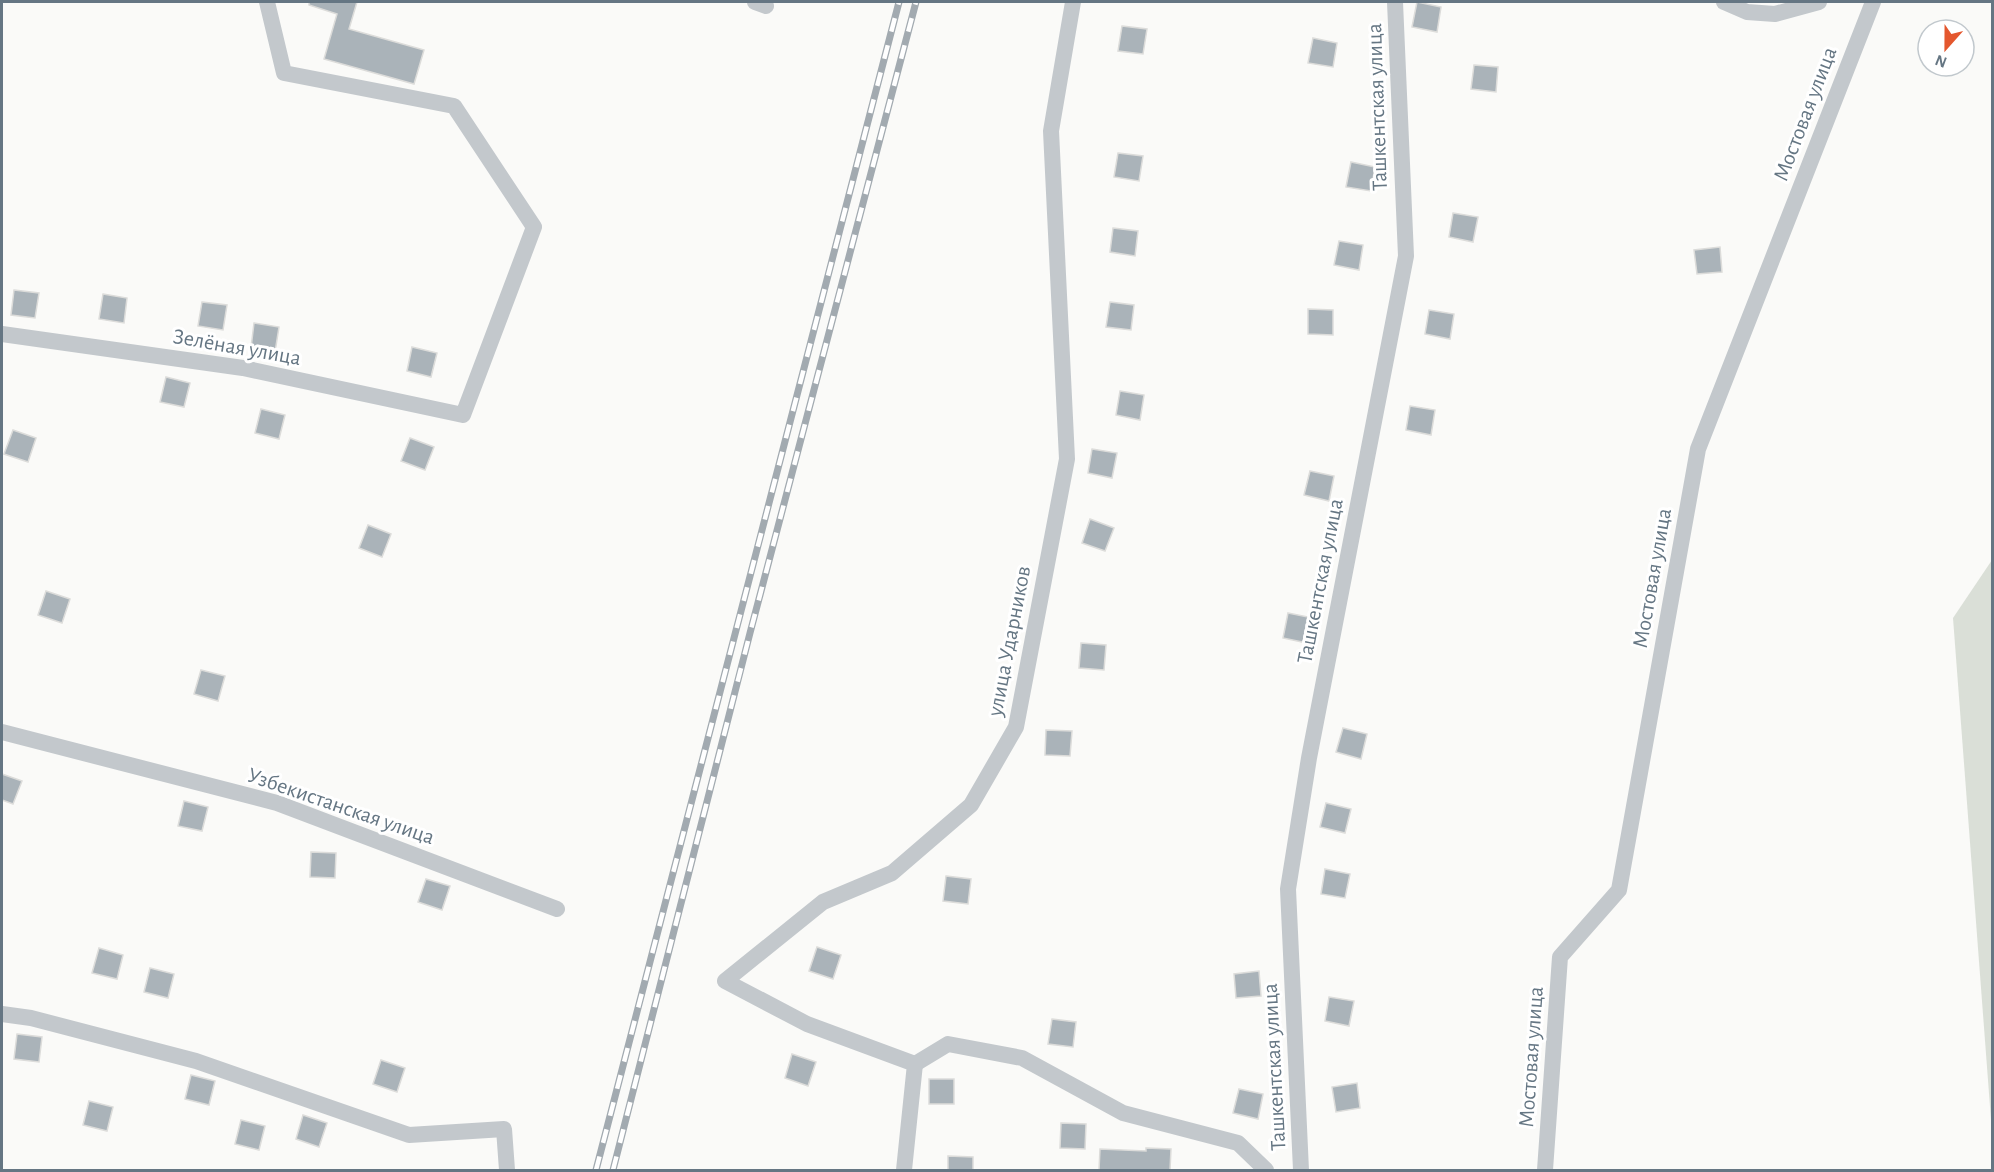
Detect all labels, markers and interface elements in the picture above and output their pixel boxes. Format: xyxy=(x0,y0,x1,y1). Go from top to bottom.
north arrow xyxy=(1916,18,1976,78)
street label: Ташкентская улица xyxy=(1363,23,1391,191)
street label: Мостовая улица xyxy=(1769,44,1841,184)
text: N xyxy=(1933,52,1949,71)
street label: Зелёная улица xyxy=(171,325,303,369)
street label: Ташкентская улица xyxy=(1293,497,1347,665)
street label: Мостовая улица xyxy=(1629,506,1675,650)
street label: улица Ударников xyxy=(983,564,1034,719)
street label: Узбекистанская улица xyxy=(245,764,437,848)
street label: Ташкентская улица xyxy=(1259,983,1289,1151)
street label: Мостовая улица xyxy=(1515,986,1547,1128)

